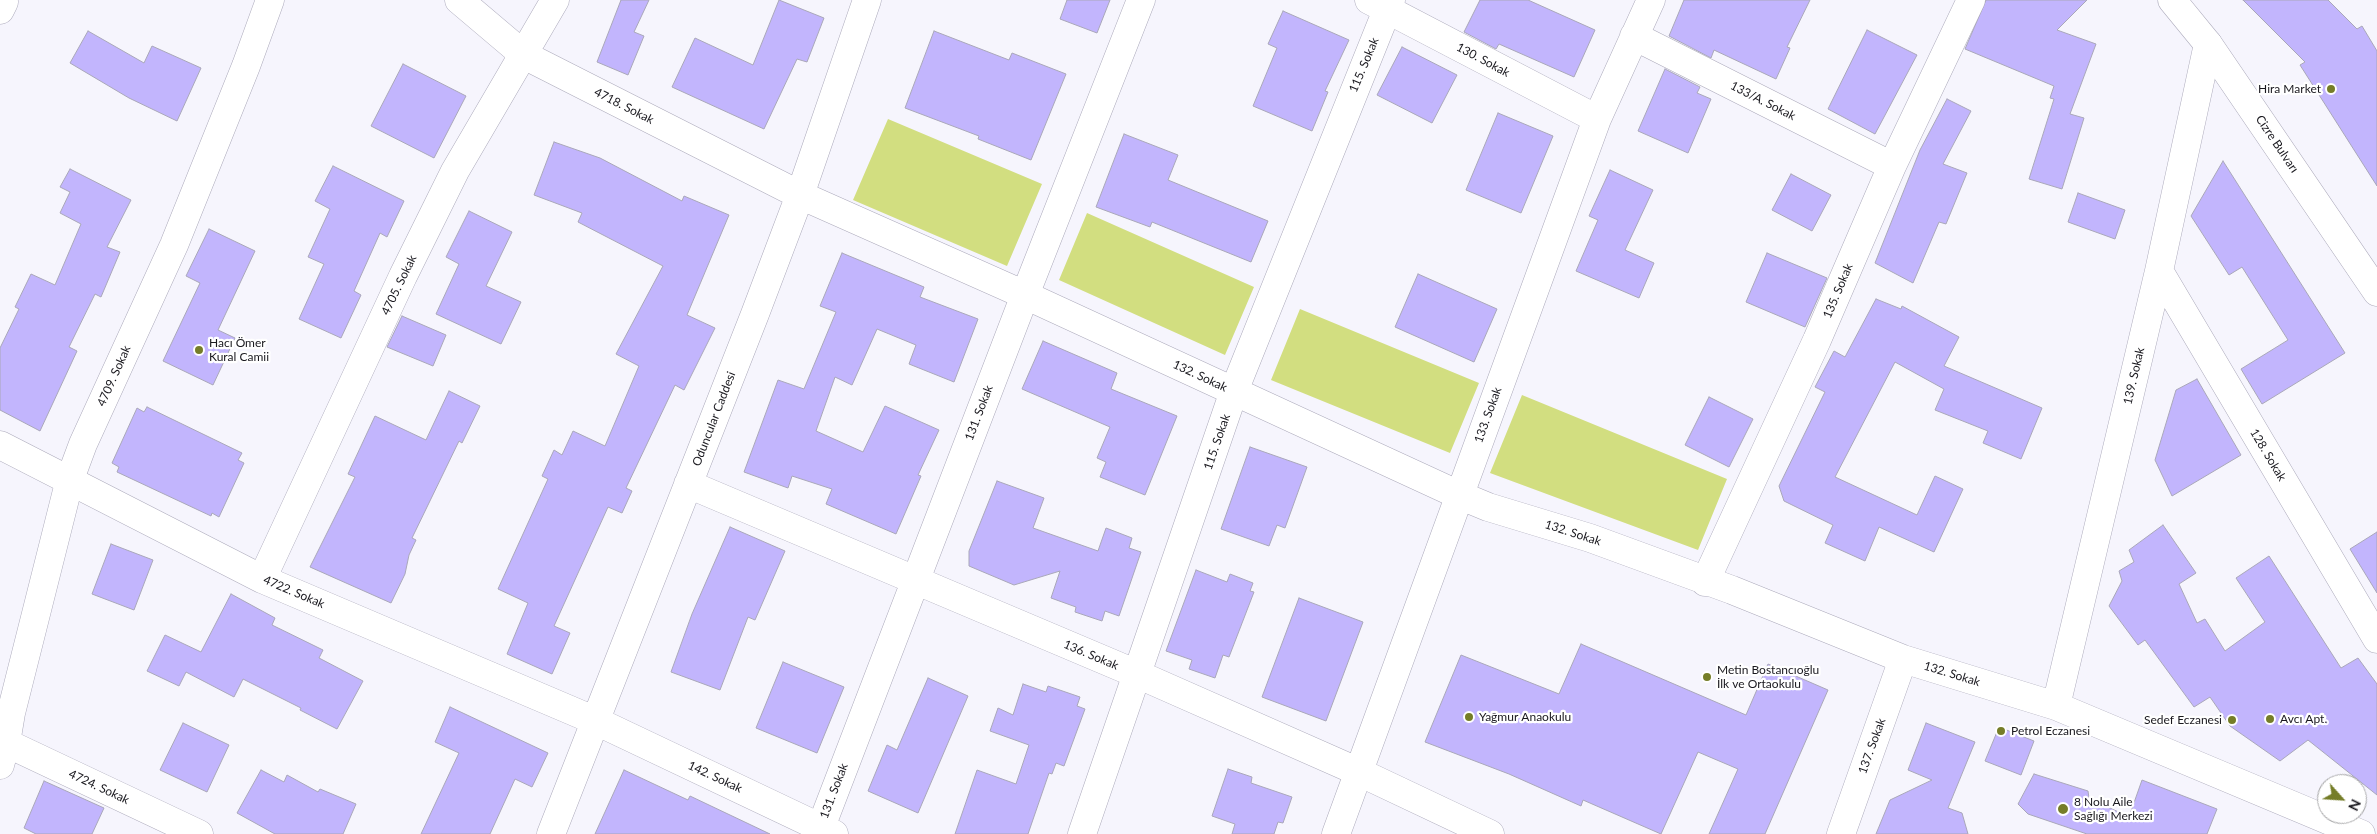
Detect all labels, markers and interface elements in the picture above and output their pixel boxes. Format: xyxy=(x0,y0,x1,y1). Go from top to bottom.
street label: 115. Sokak xyxy=(1346,35,1382,95)
street label: 130. Sokak xyxy=(1454,40,1512,80)
street label: 133/A. Sokak xyxy=(1728,78,1798,124)
place label: Hira Market xyxy=(2258,82,2321,96)
marker: Hira Market xyxy=(2325,83,2337,95)
street label: 4718. Sokak xyxy=(592,85,656,127)
street label: Cizre Bulvarı xyxy=(2252,112,2302,176)
street label: 4705. Sokak xyxy=(378,253,420,317)
street label: 135. Sokak xyxy=(1820,261,1856,321)
place label: Hacı Ömer Kural Camii xyxy=(209,336,269,364)
street label: 4709. Sokak xyxy=(94,343,134,409)
marker: Hacı Ömer Kural Camii xyxy=(193,344,205,356)
street label: 139. Sokak xyxy=(2120,346,2148,406)
street label: 132. Sokak xyxy=(1171,357,1229,395)
street label: Oduncular Caddesi xyxy=(689,370,739,468)
street label: 131. Sokak xyxy=(962,383,996,443)
street label: 133. Sokak xyxy=(1471,385,1505,445)
street label: 115. Sokak xyxy=(1201,412,1233,472)
street label: 128. Sokak xyxy=(2247,426,2289,484)
street label: 132. Sokak xyxy=(1543,517,1603,549)
street label: 4722. Sokak xyxy=(261,573,327,611)
street label: 136. Sokak xyxy=(1061,637,1121,673)
street label: 132. Sokak xyxy=(1922,659,1982,689)
place label: Metin Bostancıoğlu İlk ve Ortaokulu xyxy=(1717,663,1819,691)
marker: Metin Bostancıoğlu İlk ve Ortaokulu xyxy=(1701,671,1713,683)
place label: Yağmur Anaokulu xyxy=(1479,710,1571,724)
marker: Yağmur Anaokulu xyxy=(1463,711,1475,723)
place label: Avcı Apt. xyxy=(2280,712,2327,726)
place label: Sedef Eczanesi xyxy=(2144,713,2222,727)
marker: Avcı Apt. xyxy=(2264,713,2276,725)
marker: Sedef Eczanesi xyxy=(2226,714,2238,726)
street label: 137. Sokak xyxy=(1855,716,1889,776)
place label: Petrol Eczanesi xyxy=(2011,724,2090,738)
marker: Petrol Eczanesi xyxy=(1995,725,2007,737)
street label: 142. Sokak xyxy=(686,758,744,796)
street label: 131. Sokak xyxy=(817,761,851,821)
street label: 4724. Sokak xyxy=(66,767,132,807)
north arrow xyxy=(2317,774,2367,824)
place label: 8 Nolu Aile Sağlığı Merkezi xyxy=(2074,795,2153,823)
text: N xyxy=(2345,797,2365,814)
marker: 8 Nolu Aile Sağlığı Merkezi xyxy=(2056,802,2070,816)

